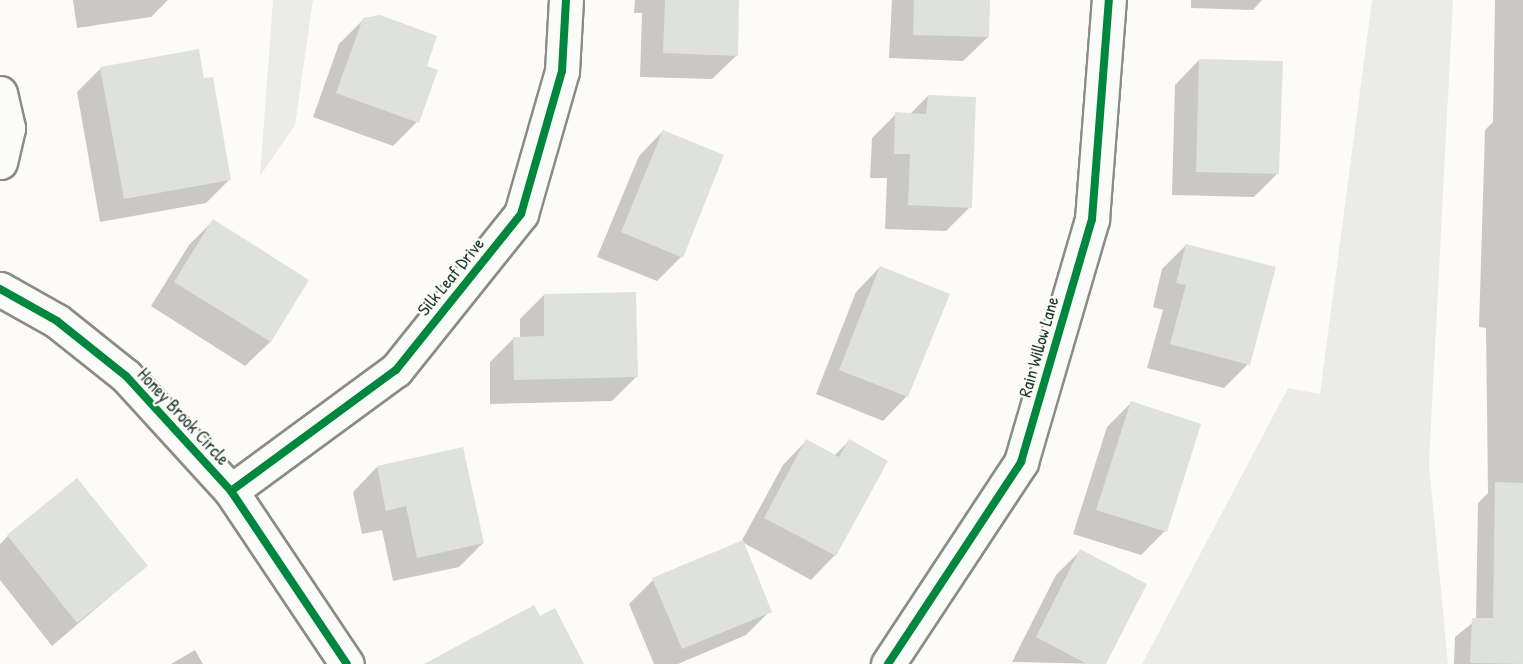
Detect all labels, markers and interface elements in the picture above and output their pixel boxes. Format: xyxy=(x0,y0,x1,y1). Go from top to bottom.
street label: Silk Leaf Drive xyxy=(413,234,489,320)
street label: Rain Willow Lane xyxy=(1014,294,1064,400)
street label: Honey Brook Circle xyxy=(133,364,233,470)

